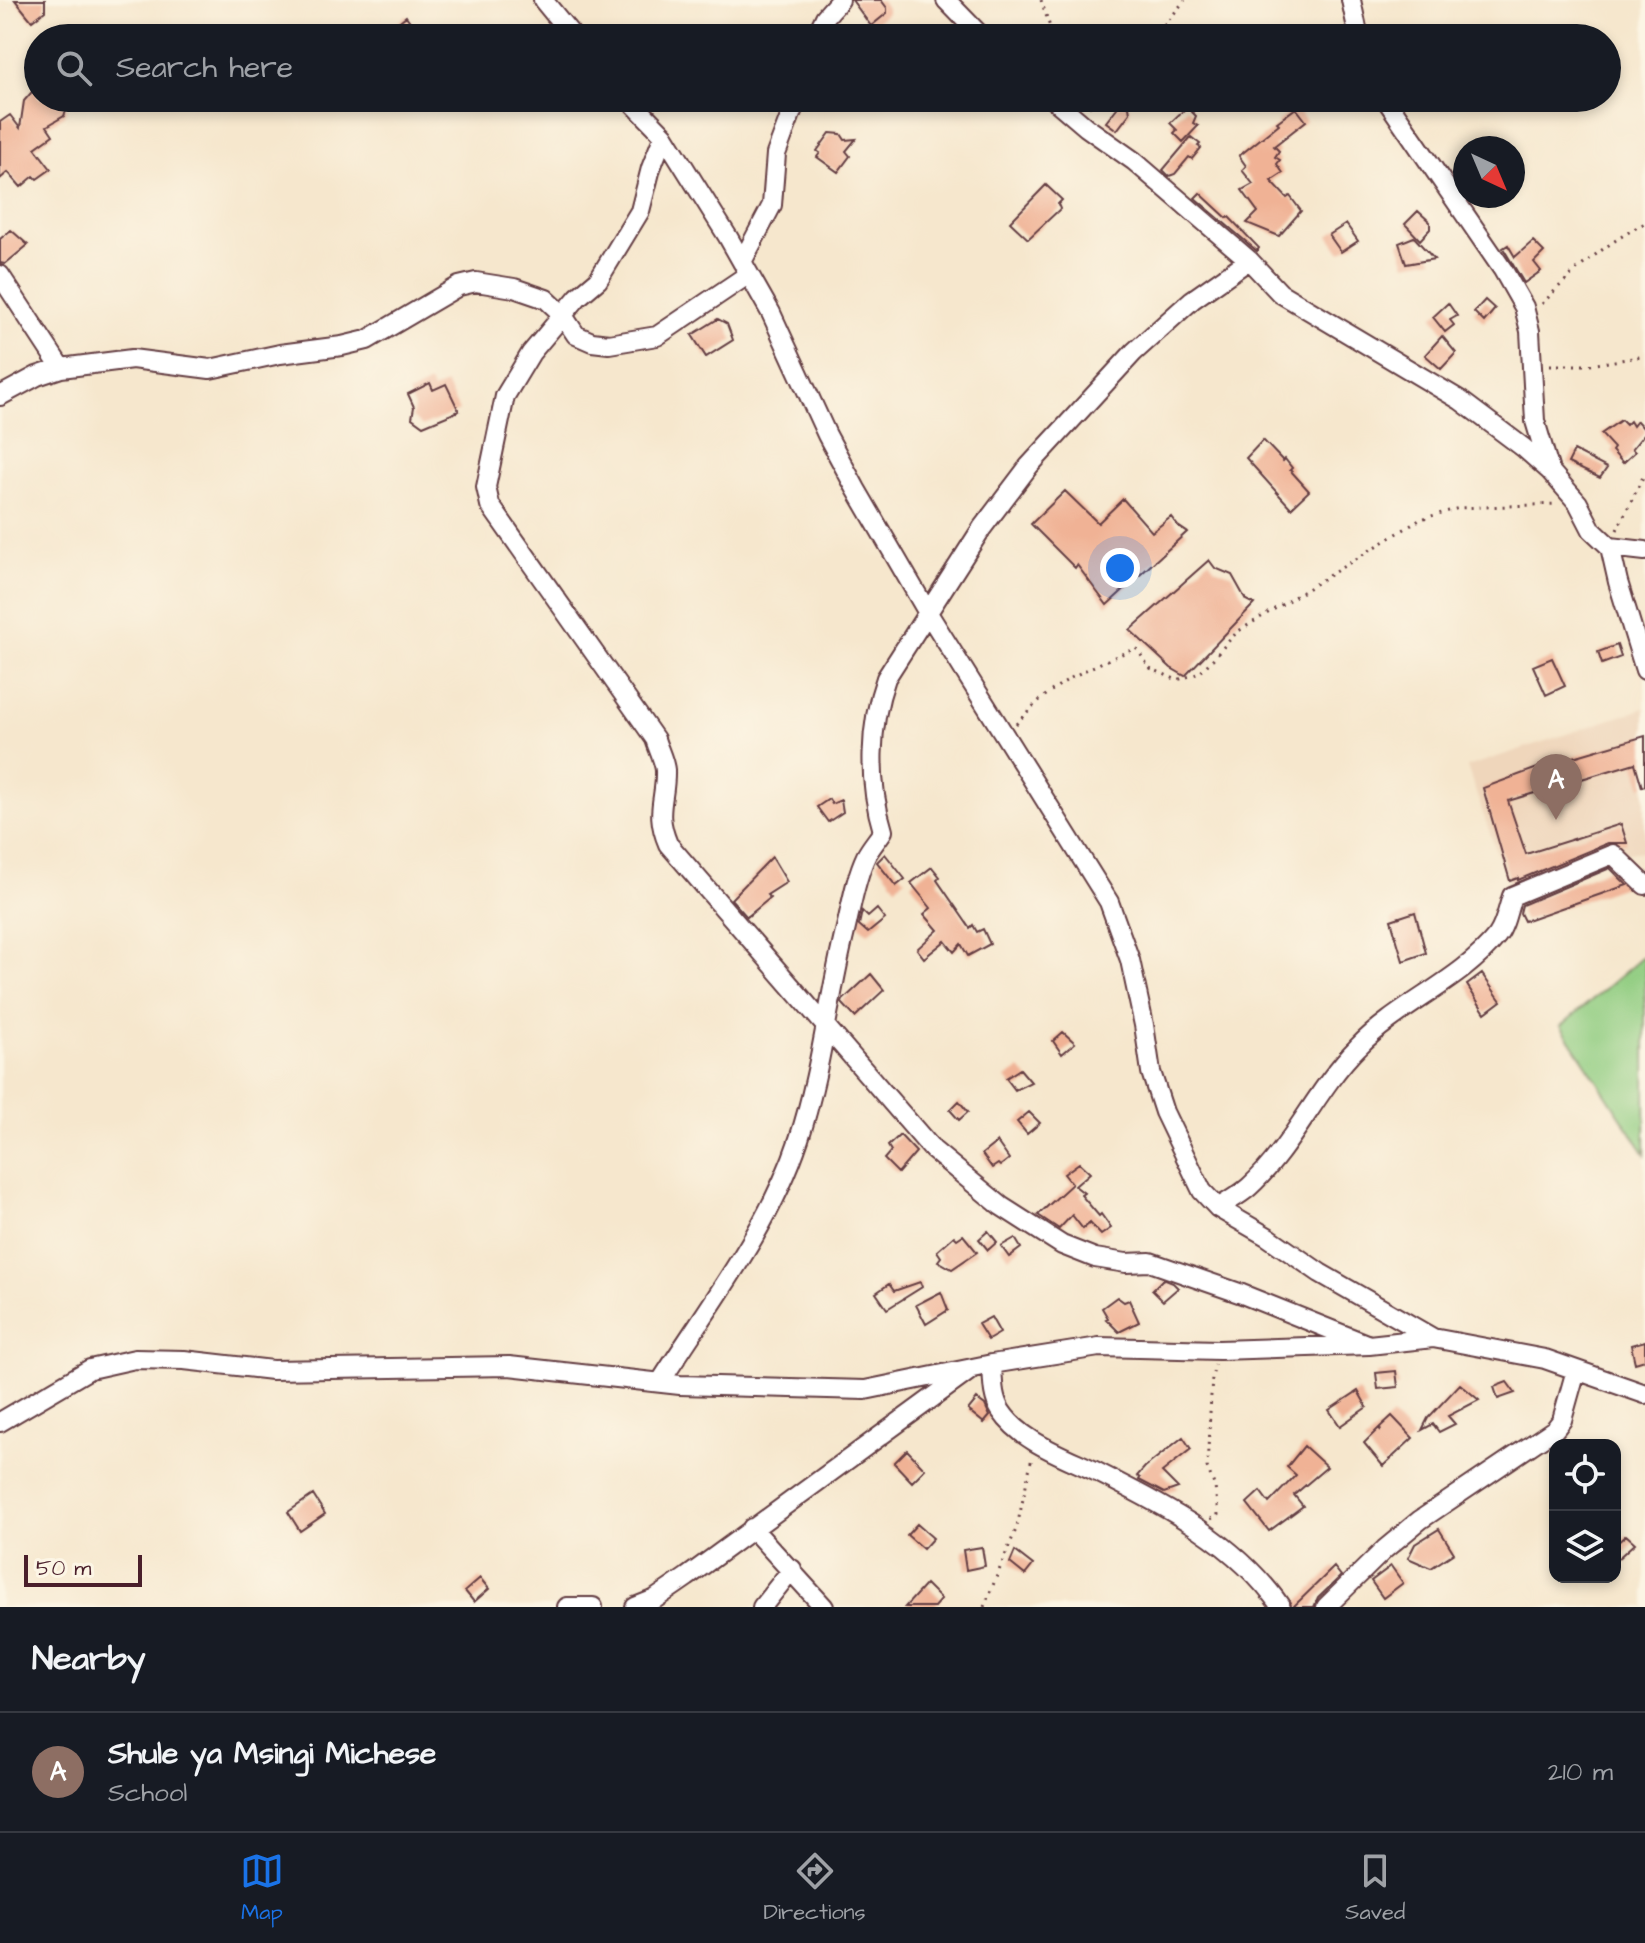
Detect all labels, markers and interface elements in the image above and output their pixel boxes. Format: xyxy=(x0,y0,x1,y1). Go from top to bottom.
search box xyxy=(24,24,1621,112)
icon: search xyxy=(52,46,96,90)
text: Search here xyxy=(116,47,293,89)
north arrow xyxy=(1453,136,1525,208)
your location xyxy=(1100,548,1140,588)
pin: A xyxy=(1530,754,1582,820)
map controls xyxy=(1549,1439,1621,1583)
button: locate xyxy=(1549,1439,1621,1511)
button: layers xyxy=(1549,1511,1621,1583)
scale bar xyxy=(24,1551,142,1587)
text: 50 m xyxy=(36,1553,91,1584)
text: Nearby xyxy=(32,1635,146,1683)
text: Shule ya Msingi Michese xyxy=(108,1733,436,1775)
text: A xyxy=(50,1754,66,1790)
text: 210 m xyxy=(1548,1754,1613,1790)
text: School xyxy=(108,1775,187,1811)
tab: Map xyxy=(240,1849,284,1928)
tab: Directions xyxy=(763,1849,866,1928)
tab: Saved xyxy=(1345,1849,1405,1928)

